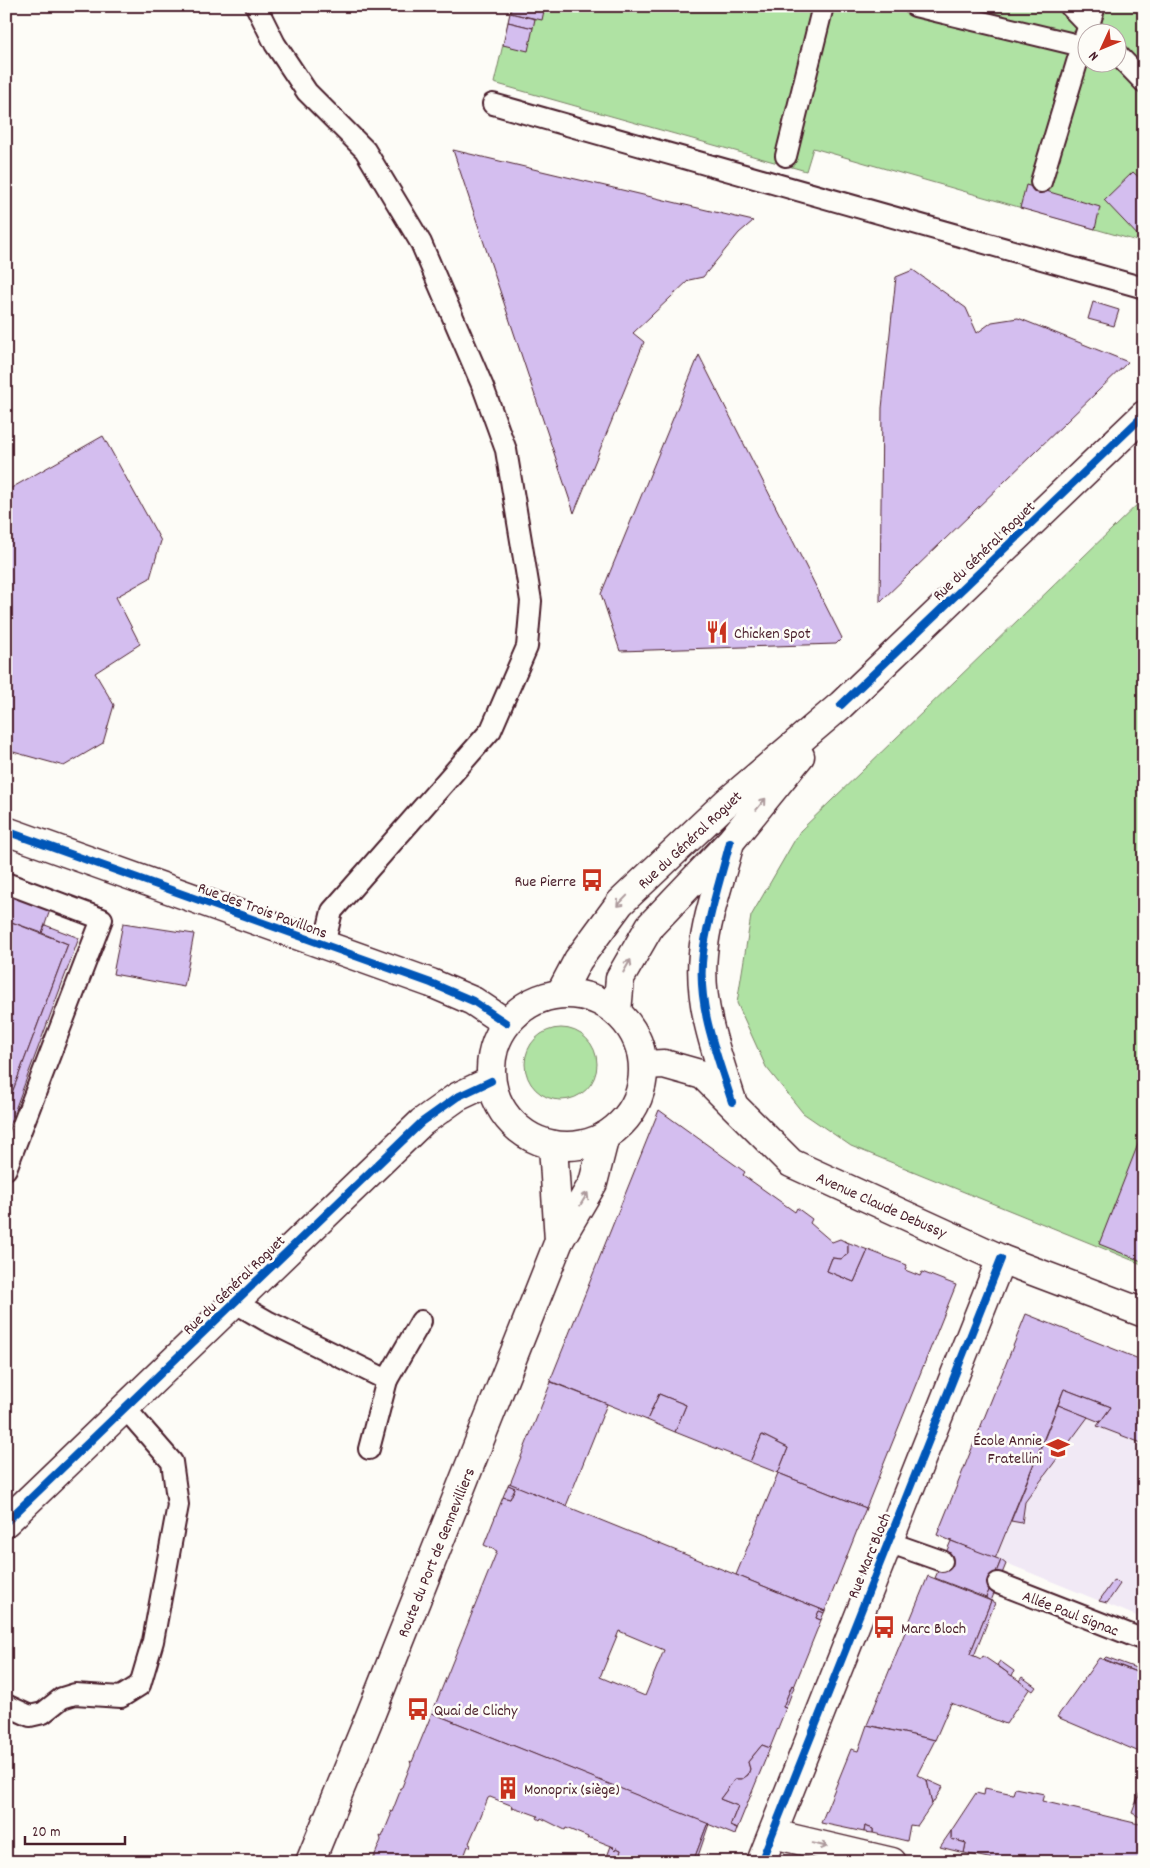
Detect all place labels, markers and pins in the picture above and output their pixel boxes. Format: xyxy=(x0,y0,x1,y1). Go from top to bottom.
restaurant icon: Chicken Spot xyxy=(704,619,730,645)
place label: Chicken Spot xyxy=(734,623,811,646)
bus stop icon: Rue Pierre xyxy=(579,867,605,893)
place label: Rue Pierre xyxy=(514,871,576,894)
place label: École Annie Fratellini xyxy=(973,1430,1042,1471)
school or university icon: École Annie Fratellini xyxy=(1045,1435,1071,1461)
bus stop icon: Marc Bloch xyxy=(871,1614,897,1640)
place label: Marc Bloch xyxy=(901,1618,966,1641)
bus stop icon: Quai de Clichy xyxy=(405,1696,431,1722)
place label: Quai de Clichy xyxy=(434,1700,518,1723)
building icon: Monoprix (siège) xyxy=(495,1775,521,1801)
place label: Monoprix (siège) xyxy=(524,1779,619,1802)

